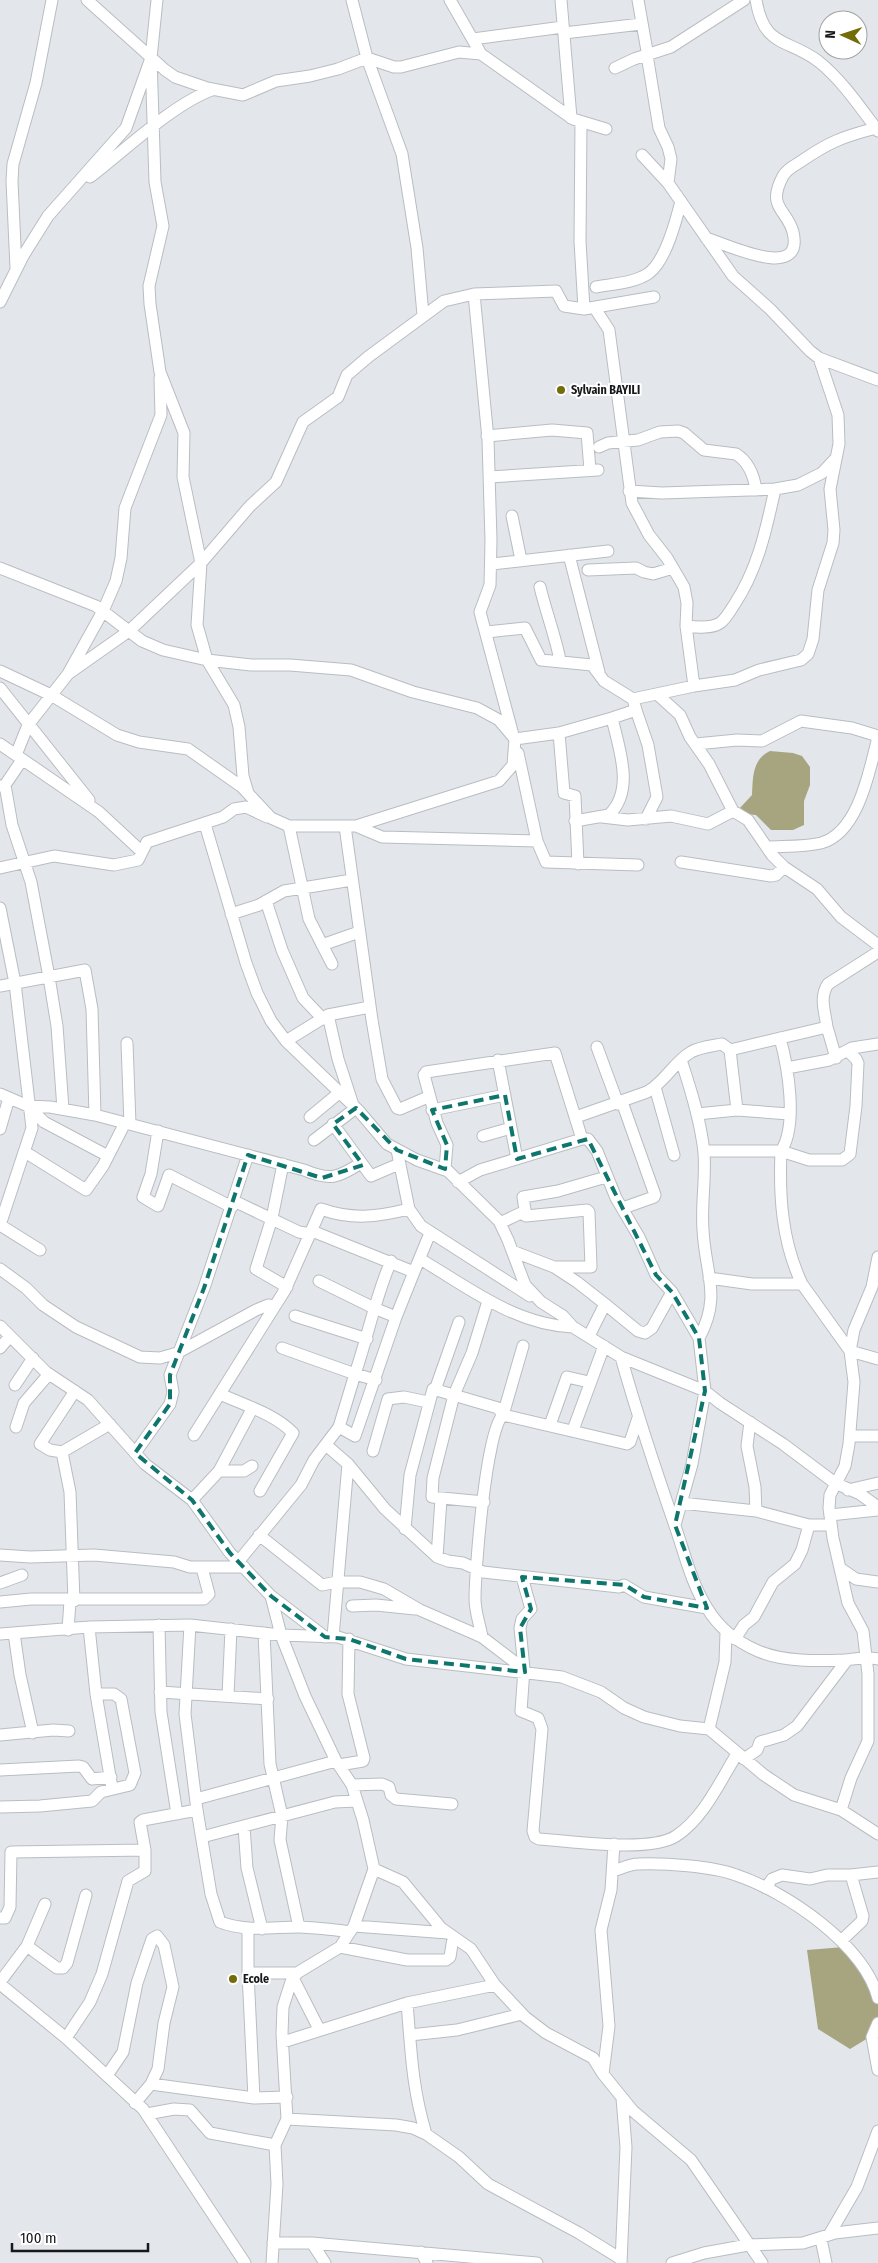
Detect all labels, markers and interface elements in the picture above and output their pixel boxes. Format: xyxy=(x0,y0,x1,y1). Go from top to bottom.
north arrow xyxy=(818,10,868,60)
text: N xyxy=(822,30,839,39)
place label: Sylvain BAYILI xyxy=(571,383,640,397)
marker: Sylvain BAYILI xyxy=(555,384,567,396)
place label: Ecole xyxy=(243,1972,269,1986)
marker: Ecole xyxy=(227,1973,239,1985)
scale bar xyxy=(12,2220,149,2252)
text: 100 m xyxy=(20,2229,57,2247)

